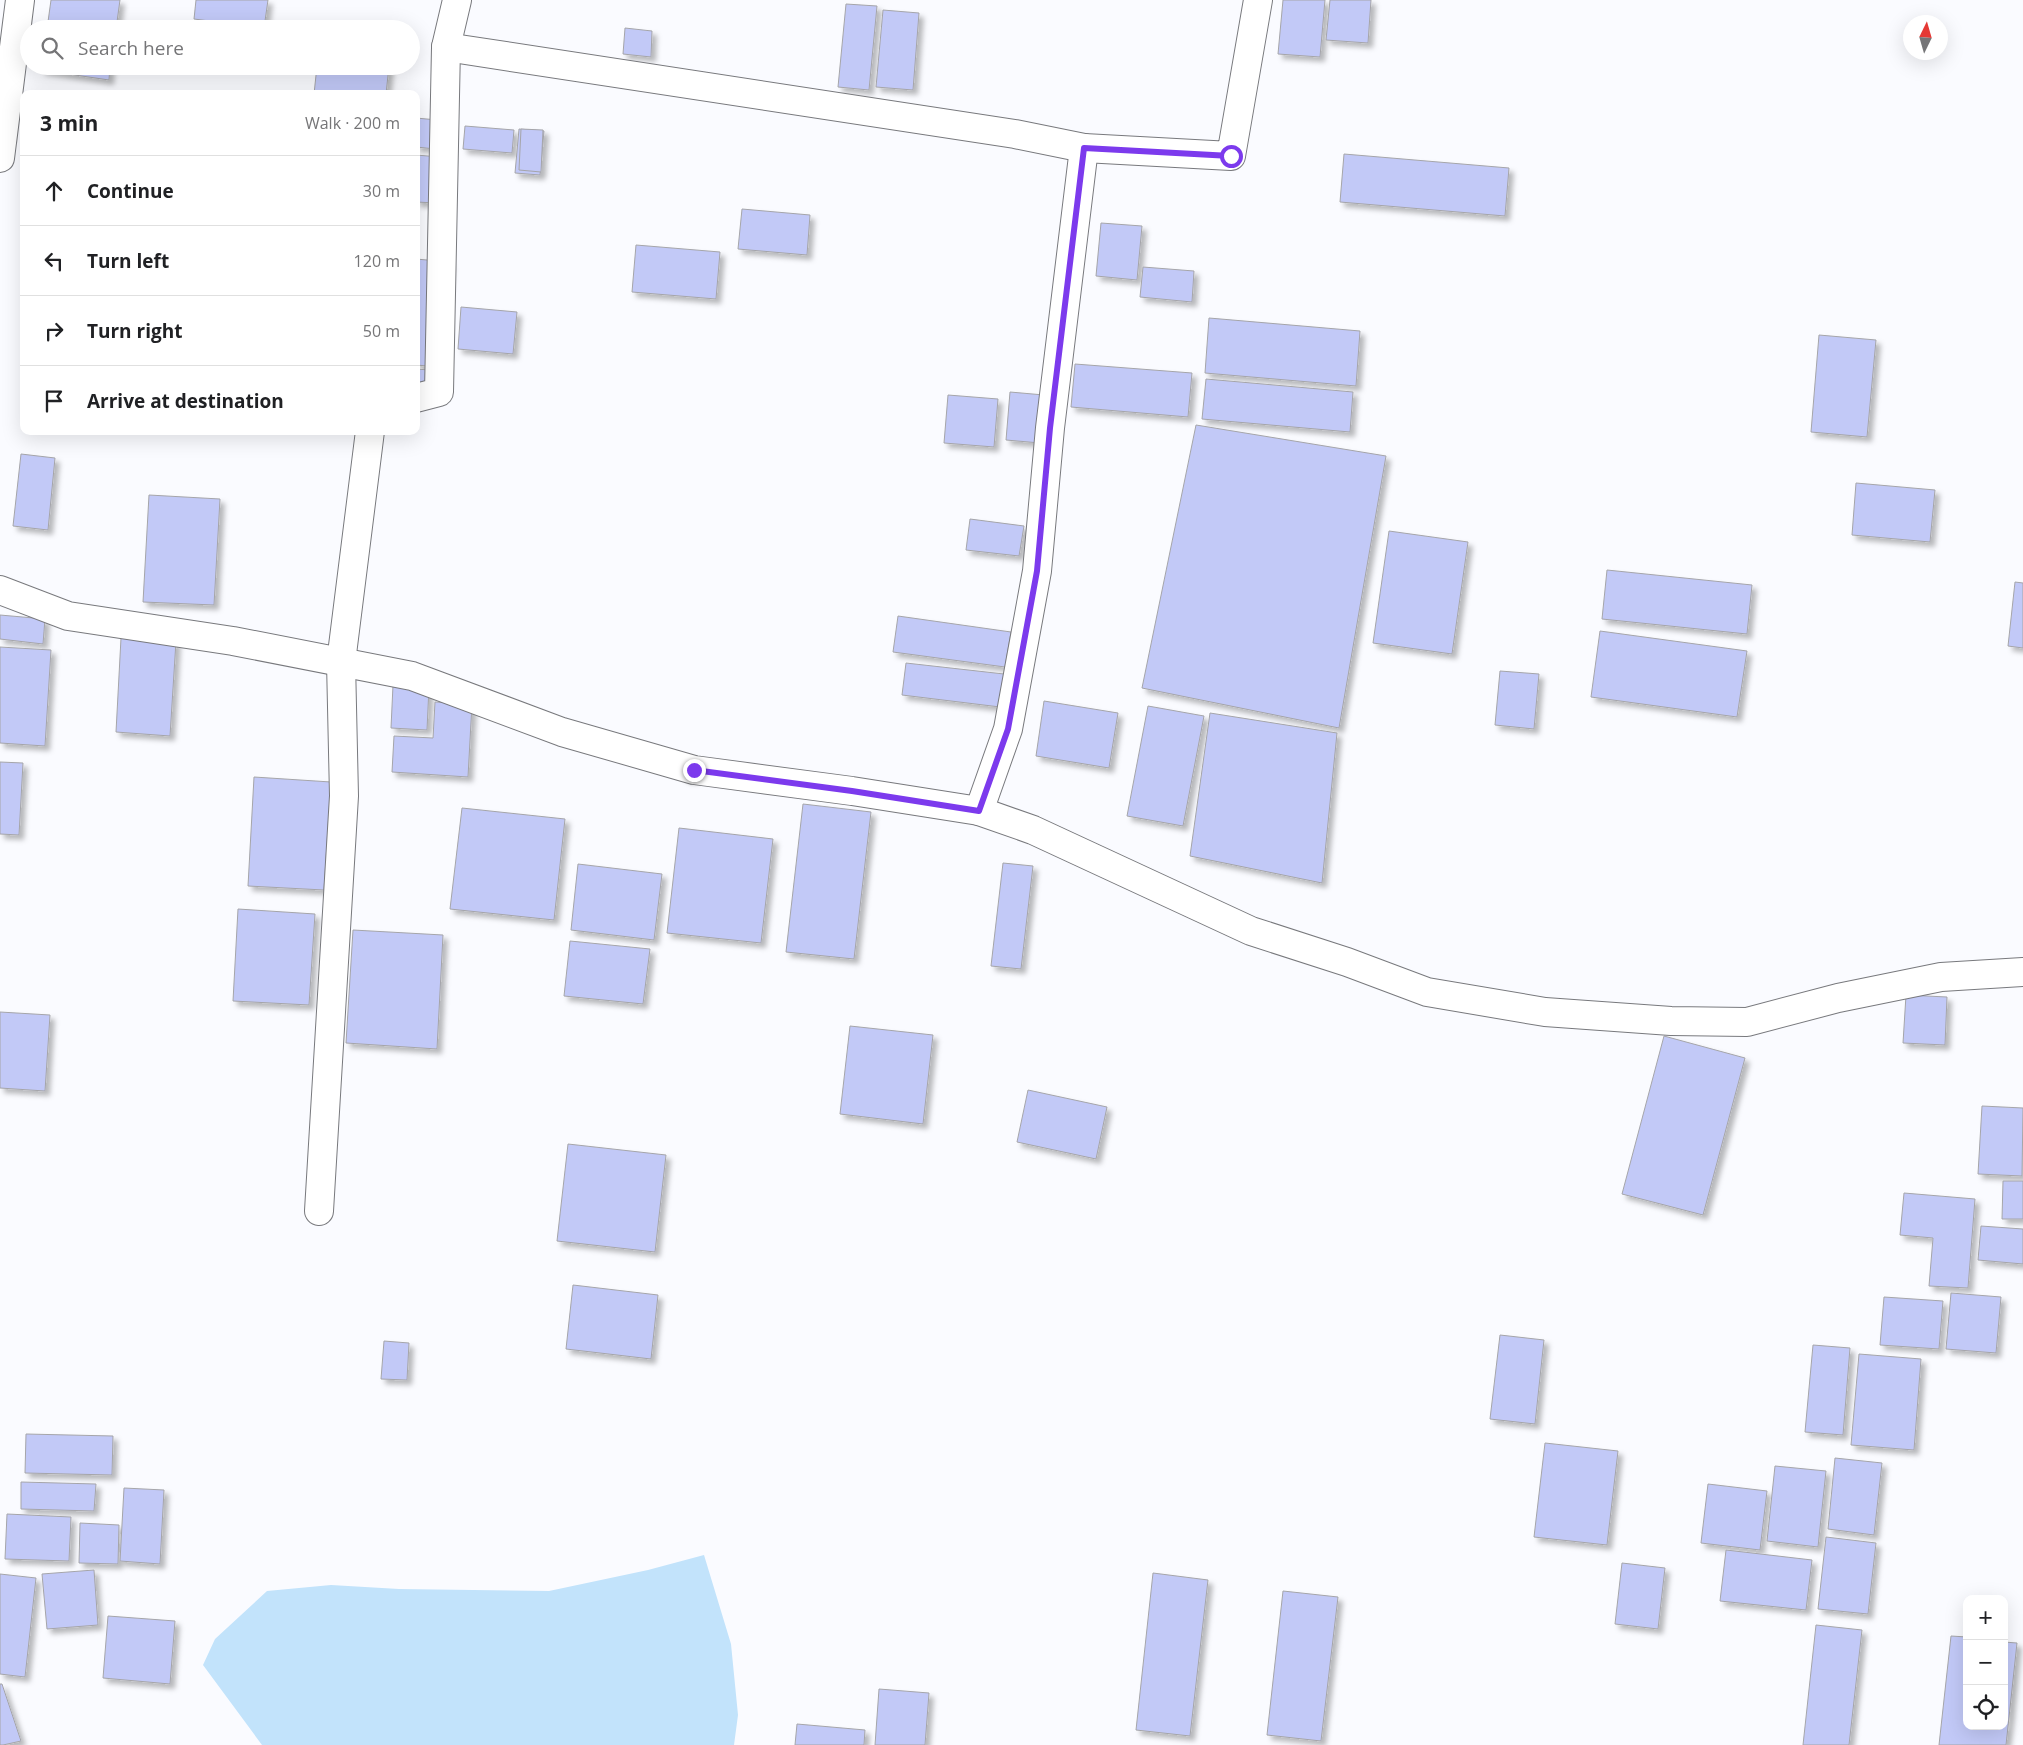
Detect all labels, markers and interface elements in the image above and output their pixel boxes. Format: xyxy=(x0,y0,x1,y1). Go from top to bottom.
north arrow xyxy=(1903,15,1948,60)
search box xyxy=(20,20,420,75)
icon: search xyxy=(38,34,66,62)
text: Search here xyxy=(78,35,184,61)
text: 3 min xyxy=(40,109,98,137)
text: Walk · 200 m xyxy=(305,112,400,134)
route start xyxy=(1220,145,1243,168)
icon: ahead xyxy=(40,177,68,205)
text: Continue xyxy=(87,178,174,204)
text: 30 m xyxy=(363,180,400,202)
icon: left xyxy=(40,247,68,275)
text: Turn left xyxy=(87,248,169,274)
text: 120 m xyxy=(354,250,400,272)
icon: right xyxy=(40,317,68,345)
text: Turn right xyxy=(87,318,182,344)
text: 50 m xyxy=(363,320,400,342)
icon: arrive xyxy=(40,387,68,415)
text: Arrive at destination xyxy=(87,388,284,414)
route end xyxy=(683,759,706,782)
map controls xyxy=(1963,1595,2008,1730)
button: + xyxy=(1963,1595,2008,1640)
button: − xyxy=(1963,1640,2008,1685)
button: locate xyxy=(1963,1685,2008,1730)

